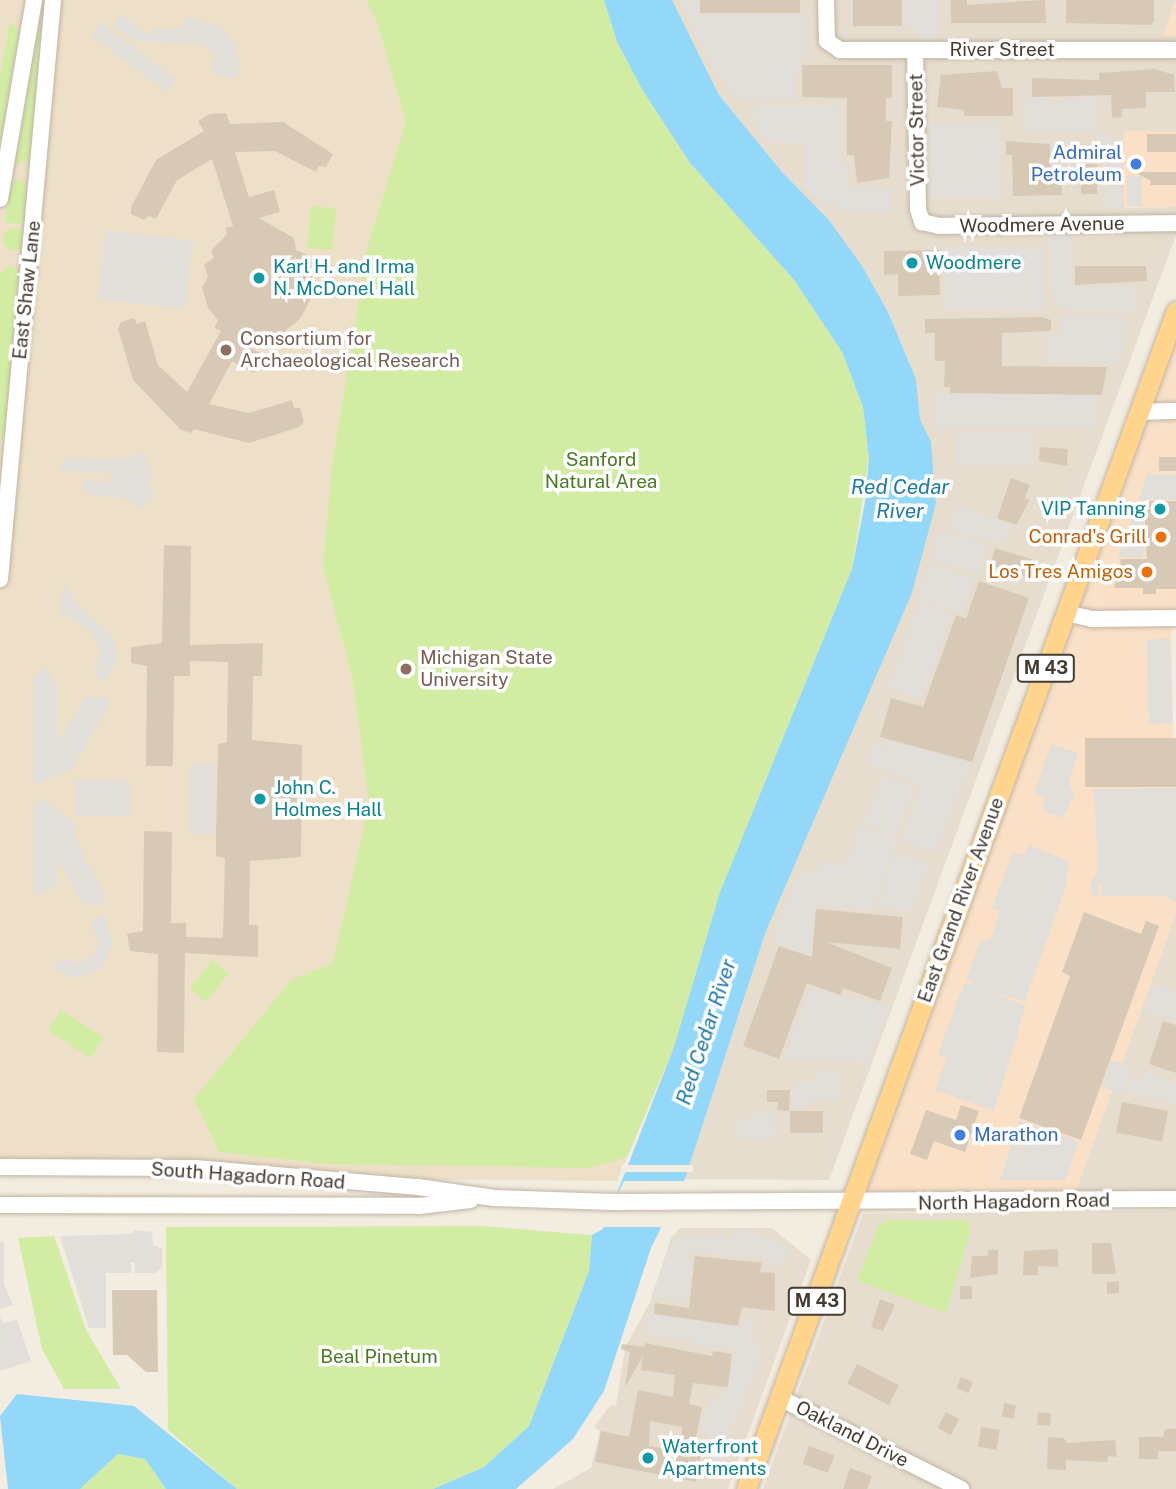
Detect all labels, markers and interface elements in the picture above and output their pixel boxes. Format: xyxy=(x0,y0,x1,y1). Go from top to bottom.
street label: River Street xyxy=(949,39,1055,61)
street label: Victor Street xyxy=(905,73,929,187)
place label: Admiral Petroleum xyxy=(1031,142,1122,186)
marker: Admiral Petroleum xyxy=(1128,156,1144,172)
street label: Woodmere Avenue xyxy=(959,212,1125,238)
street label: East Shaw Lane xyxy=(8,219,46,361)
place label: Woodmere xyxy=(926,252,1021,274)
marker: Woodmere xyxy=(904,255,920,271)
place label: Karl H. and Irma N. McDonel Hall xyxy=(273,256,415,300)
marker: Karl H. and Irma N. McDonel Hall xyxy=(251,270,267,286)
place label: Consortium for Archaeological Research xyxy=(240,328,460,372)
marker: Consortium for Archaeological Research xyxy=(218,342,234,358)
park label: Sanford Natural Area xyxy=(545,449,657,493)
water label: Red Cedar River xyxy=(851,474,949,524)
place label: VIP Tanning xyxy=(1041,498,1146,520)
marker: VIP Tanning xyxy=(1152,501,1168,517)
place label: Conrad's Grill xyxy=(1029,526,1147,548)
marker: Conrad's Grill xyxy=(1153,529,1169,545)
place label: Los Tres Amigos xyxy=(988,561,1133,583)
marker: Los Tres Amigos xyxy=(1139,564,1155,580)
place label: Michigan State University xyxy=(420,647,553,691)
road number: M 43 xyxy=(1016,654,1076,682)
marker: Michigan State University xyxy=(398,661,414,677)
place label: John C. Holmes Hall xyxy=(274,777,382,821)
marker: John C. Holmes Hall xyxy=(252,791,268,807)
street label: East Grand River Avenue xyxy=(913,794,1009,1006)
water label: Red Cedar River xyxy=(671,956,741,1108)
place label: Marathon xyxy=(974,1124,1059,1146)
marker: Marathon xyxy=(952,1127,968,1143)
street label: South Hagadorn Road xyxy=(150,1158,346,1194)
street label: North Hagadorn Road xyxy=(918,1189,1110,1215)
road number: M 43 xyxy=(787,1286,847,1316)
park label: Beal Pinetum xyxy=(320,1346,438,1368)
street label: Oakland Drive xyxy=(792,1396,912,1472)
place label: Waterfront Apartments xyxy=(662,1436,766,1480)
marker: Waterfront Apartments xyxy=(640,1450,656,1466)

